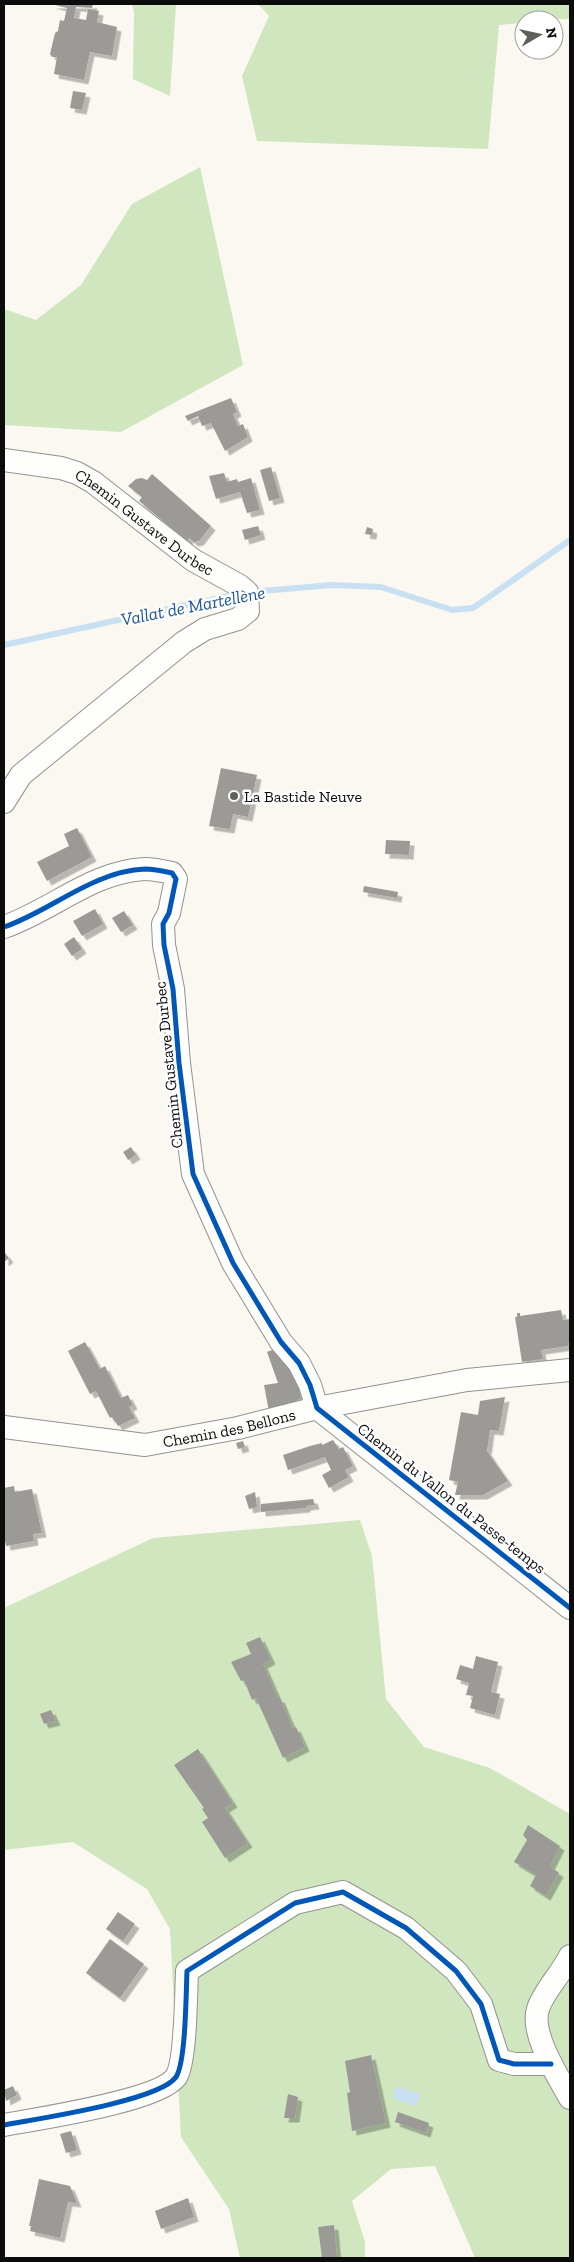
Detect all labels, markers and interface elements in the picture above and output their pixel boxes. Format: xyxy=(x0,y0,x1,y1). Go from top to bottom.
north arrow xyxy=(514,10,564,60)
text: N xyxy=(542,26,561,40)
street label: Chemin Gustave Durbec xyxy=(72,465,217,580)
water label: Vallat de Martellène xyxy=(119,581,267,631)
place label: La Bastide Neuve xyxy=(244,787,362,806)
marker: La Bastide Neuve xyxy=(228,790,240,802)
street label: Chemin Gustave Durbec xyxy=(150,981,187,1149)
street label: Chemin des Bellons xyxy=(161,1405,298,1452)
street label: Chemin du Vallon du Passe-temps xyxy=(354,1419,550,1578)

